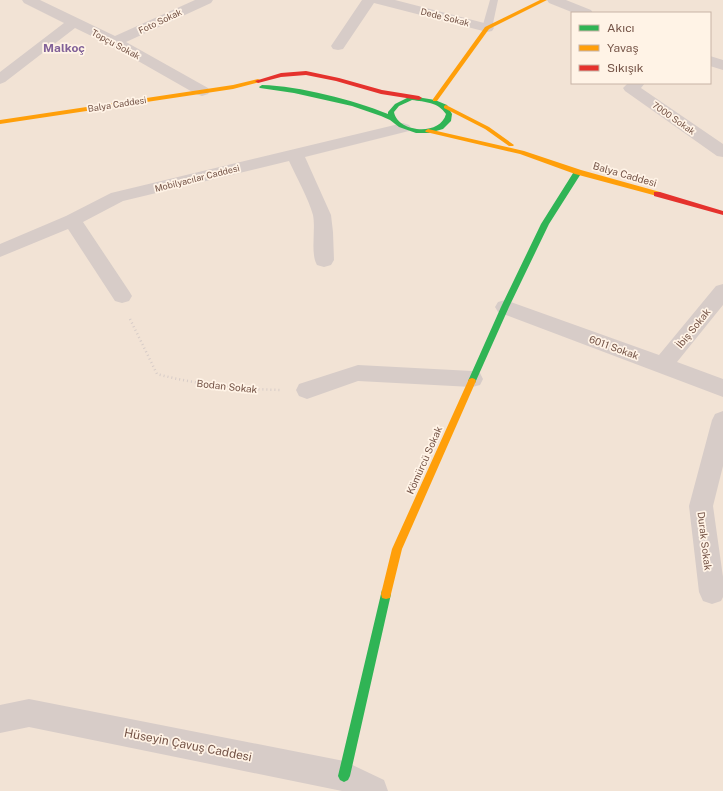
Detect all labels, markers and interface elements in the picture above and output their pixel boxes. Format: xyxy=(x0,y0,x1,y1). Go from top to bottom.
street label: Foto Sokak xyxy=(136,6,184,36)
street label: Dede Sokak xyxy=(419,6,471,28)
legend xyxy=(571,12,711,84)
text: Akıcı xyxy=(607,21,635,35)
street label: Topçu Sokak xyxy=(90,27,142,61)
district label: Malkoç xyxy=(43,41,85,55)
text: Yavaş xyxy=(607,41,639,55)
text: Sıkışık xyxy=(607,61,644,75)
street label: Balya Caddesi xyxy=(87,94,147,114)
street label: 7000 Sokak xyxy=(650,99,698,137)
street label: Balya Caddesi xyxy=(592,159,658,189)
street label: Mobilyacılar Caddesi xyxy=(153,162,241,194)
street label: İbiş Sokak xyxy=(673,305,713,350)
street label: 6011 Sokak xyxy=(588,332,641,362)
street label: Bodan Sokak xyxy=(196,377,258,395)
street label: Kömürcü Sokak xyxy=(404,424,445,496)
street label: Durak Sokak xyxy=(695,511,715,571)
street label: Hüseyin Çavuş Caddesi xyxy=(123,726,253,764)

